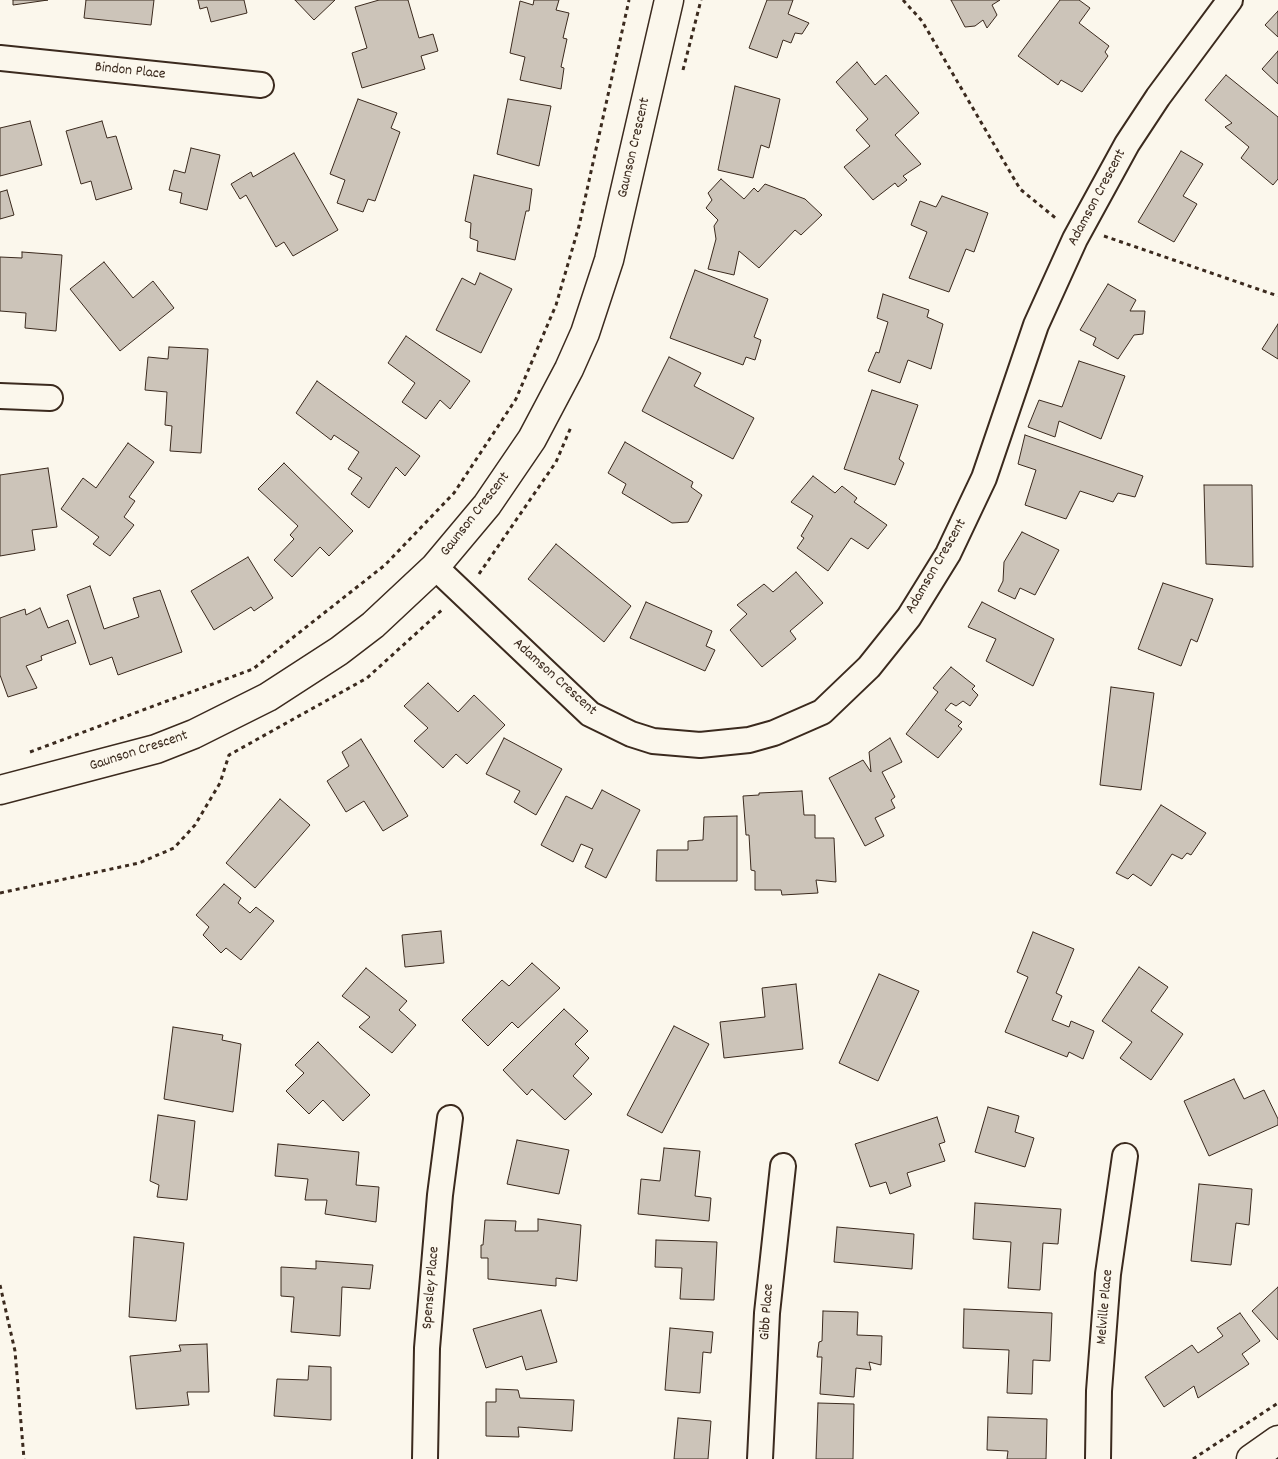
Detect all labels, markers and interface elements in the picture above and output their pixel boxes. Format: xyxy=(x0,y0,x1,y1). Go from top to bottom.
street label: Bindon Place xyxy=(94,59,166,85)
street label: Gaunson Crescent xyxy=(615,96,655,200)
street label: Adamson Crescent xyxy=(1065,147,1131,249)
street label: Gaunson Crescent xyxy=(437,469,515,561)
street label: Adamson Crescent xyxy=(902,516,972,618)
street label: Adamson Crescent xyxy=(508,636,600,720)
street label: Gaunson Crescent xyxy=(88,728,190,776)
street label: Spensley Place xyxy=(419,1246,445,1330)
street label: Melville Place xyxy=(1094,1269,1118,1345)
street label: Gibb Place xyxy=(757,1283,779,1341)

